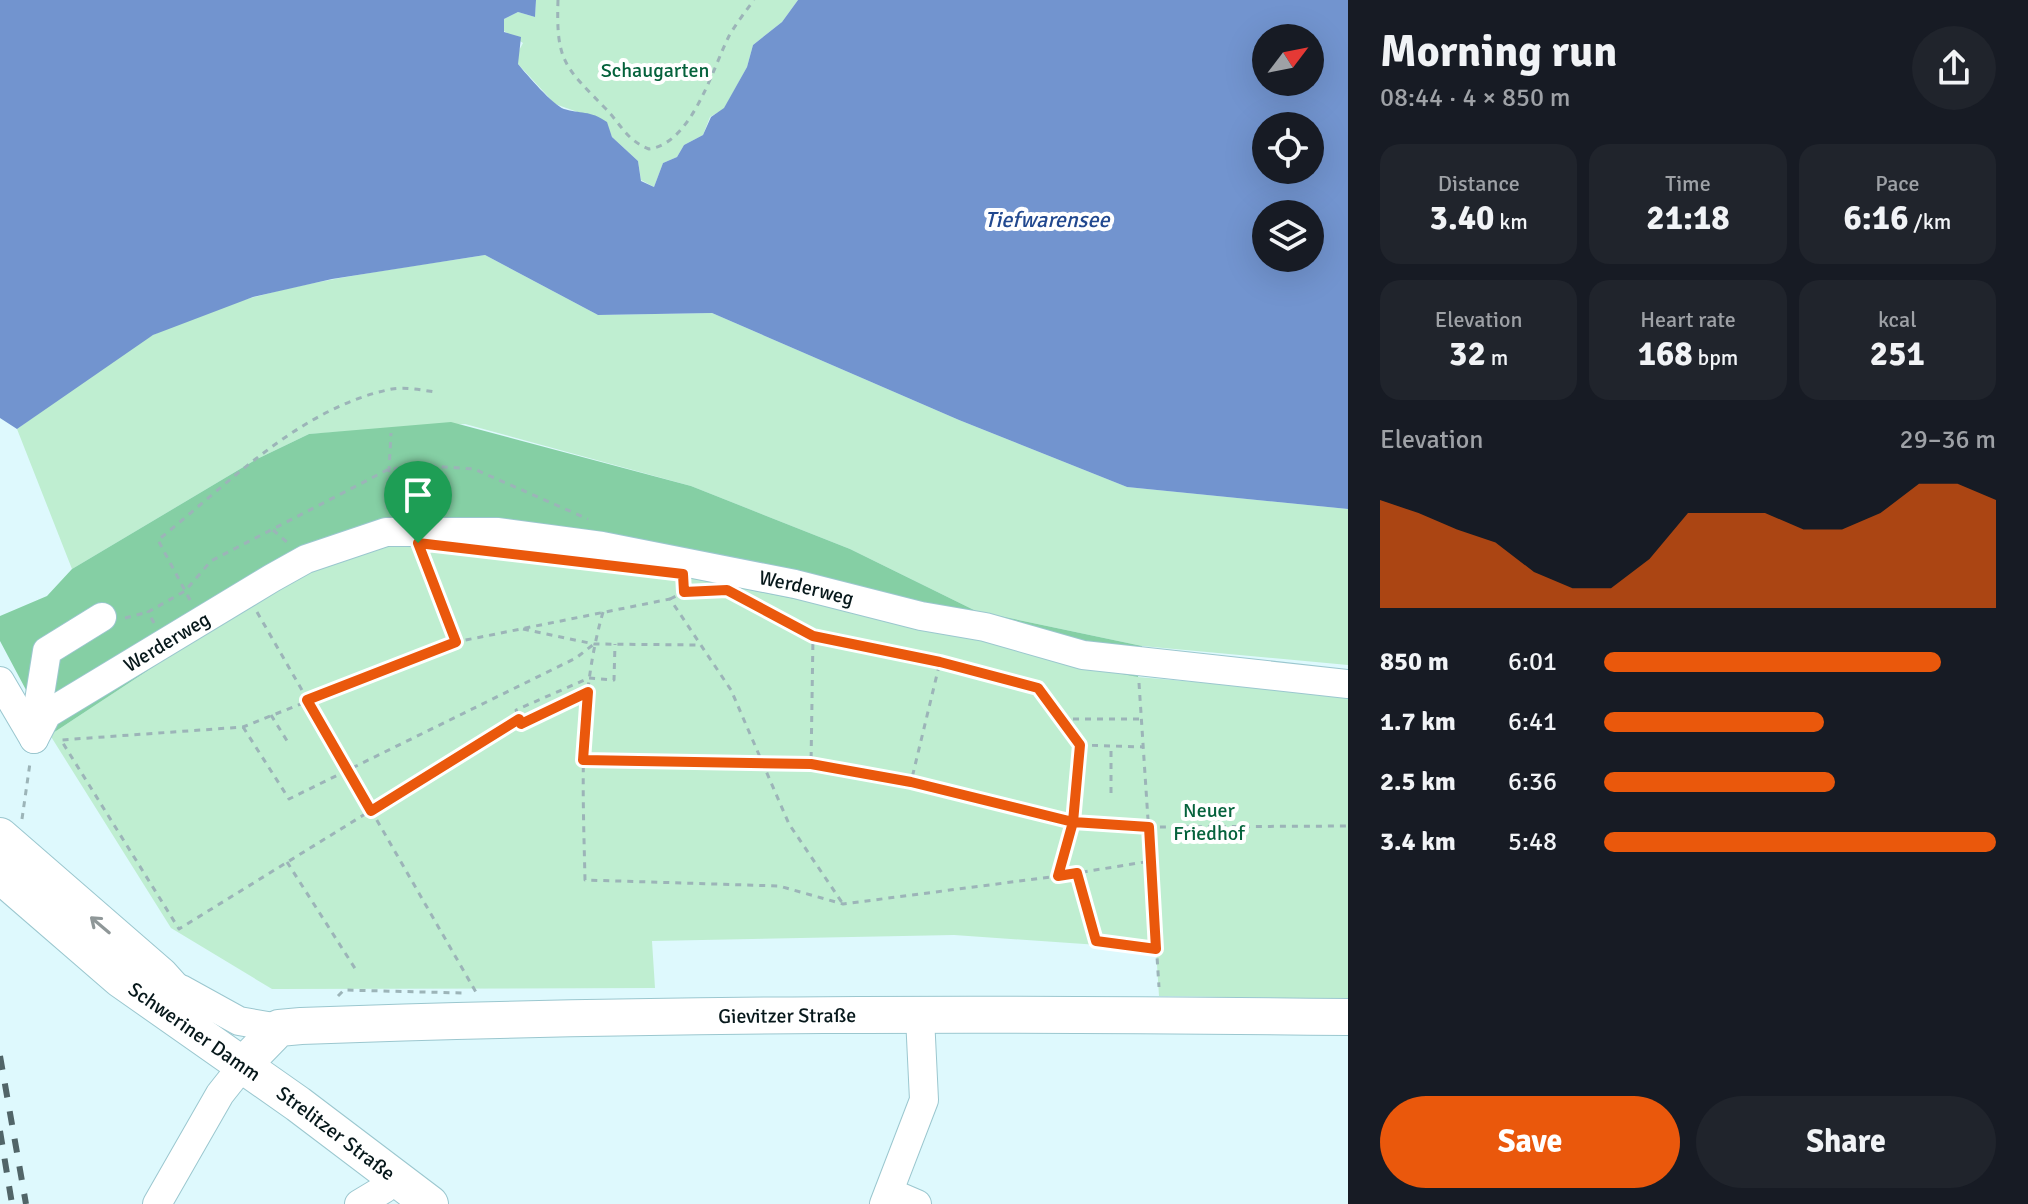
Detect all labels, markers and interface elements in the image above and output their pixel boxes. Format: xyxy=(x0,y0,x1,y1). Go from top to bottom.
north arrow xyxy=(1252,24,1324,96)
map controls xyxy=(1252,24,1324,272)
text: Morning run xyxy=(1380,25,1617,79)
button: share xyxy=(1912,26,1996,110)
park label: Schaugarten xyxy=(601,58,709,83)
text: 08:44 · 4 × 850 m xyxy=(1380,82,1571,114)
button: locate xyxy=(1252,112,1324,184)
text: Distance xyxy=(1438,170,1520,197)
text: Time xyxy=(1665,170,1711,197)
text: Pace xyxy=(1875,170,1919,197)
text: 3.40 xyxy=(1430,197,1494,239)
text: 21:18 xyxy=(1646,197,1730,239)
text: 6:16 xyxy=(1843,197,1909,239)
button: layers xyxy=(1252,200,1324,272)
water label: Tiefwarensee xyxy=(984,206,1110,233)
text: km xyxy=(1494,208,1528,235)
text: /km xyxy=(1909,208,1951,235)
text: Elevation xyxy=(1435,306,1522,333)
text: Heart rate xyxy=(1640,306,1736,333)
text: kcal xyxy=(1878,306,1917,333)
text: 32 xyxy=(1449,333,1486,375)
text: 168 xyxy=(1638,333,1693,375)
text: 251 xyxy=(1870,333,1925,375)
text: m xyxy=(1486,344,1508,371)
text: bpm xyxy=(1693,344,1738,371)
text: Elevation xyxy=(1380,424,1484,456)
text: 29–36 m xyxy=(1900,424,1996,456)
pin xyxy=(384,461,452,543)
icon: arrive xyxy=(396,473,440,517)
street label: Werderweg xyxy=(757,565,856,611)
street label: Werderweg xyxy=(119,606,215,678)
text: 850 m xyxy=(1380,646,1449,678)
text: 6:01 xyxy=(1508,646,1557,678)
text: 1.7 km xyxy=(1380,706,1456,738)
text: 6:41 xyxy=(1508,706,1557,738)
text: 2.5 km xyxy=(1380,766,1456,798)
text: 6:36 xyxy=(1508,766,1557,798)
park label: Neuer Friedhof xyxy=(1173,798,1246,846)
text: 3.4 km xyxy=(1380,826,1456,858)
text: 5:48 xyxy=(1508,826,1557,858)
one-way arrow xyxy=(90,916,111,934)
street label: Schweriner Damm xyxy=(123,977,265,1087)
street label: Gievitzer Straße xyxy=(718,1003,856,1029)
street label: Strelitzer Straße xyxy=(271,1081,400,1186)
button: Save xyxy=(1380,1096,1680,1188)
button: Share xyxy=(1696,1096,1996,1188)

